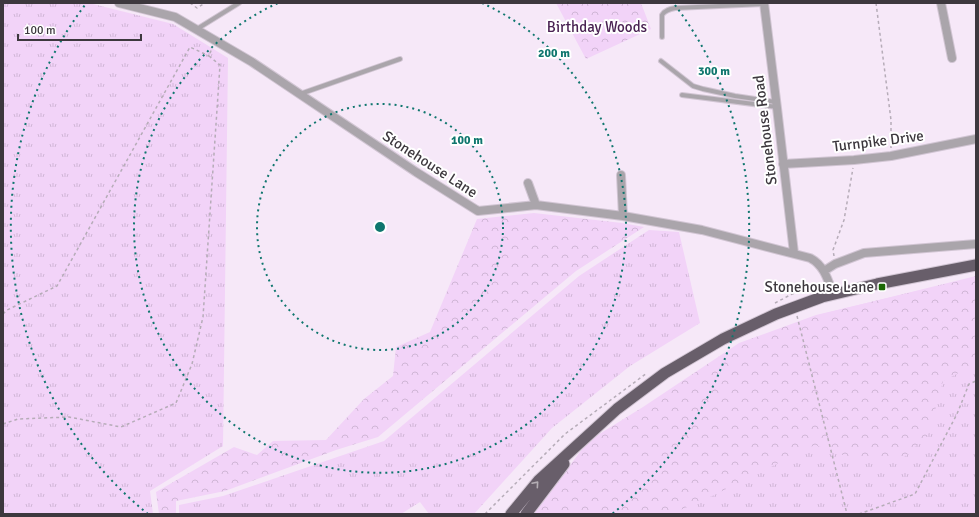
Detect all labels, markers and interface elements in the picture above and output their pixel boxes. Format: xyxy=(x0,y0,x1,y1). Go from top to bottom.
scale bar xyxy=(18,16,141,42)
park label: Birthday Woods xyxy=(547,18,648,36)
text: 100 m xyxy=(24,23,56,38)
text: 200 m xyxy=(538,46,570,61)
text: 300 m xyxy=(698,64,730,79)
street label: Stonehouse Road xyxy=(749,74,781,186)
street label: Turnpike Drive xyxy=(831,126,925,156)
street label: Stonehouse Lane xyxy=(379,127,481,201)
text: 100 m xyxy=(451,133,483,148)
centre of rings xyxy=(373,220,387,234)
place label: Stonehouse Lane xyxy=(765,278,874,296)
marker: Stonehouse Lane xyxy=(877,282,887,292)
one-way arrow xyxy=(531,481,538,489)

